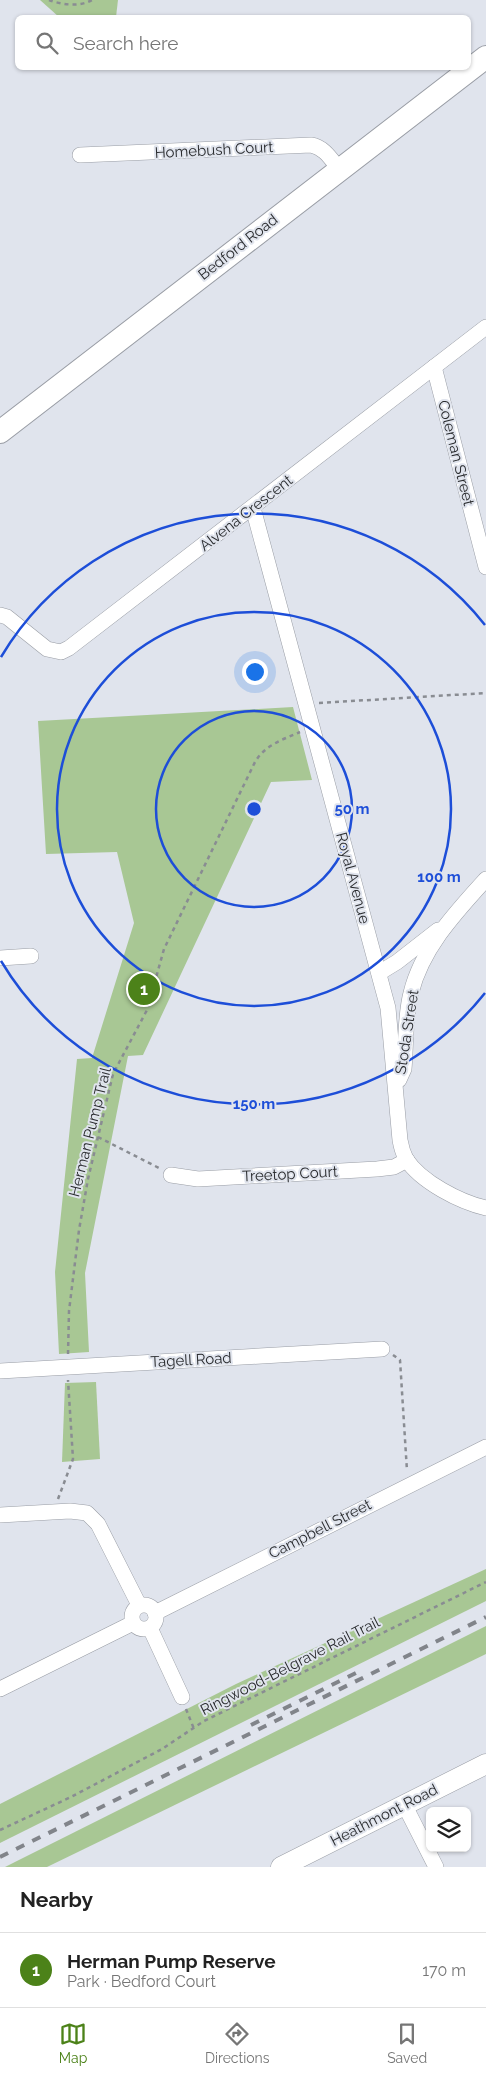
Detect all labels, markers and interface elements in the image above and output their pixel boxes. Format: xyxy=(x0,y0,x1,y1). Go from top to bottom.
search box xyxy=(15,15,471,70)
icon: search xyxy=(33,29,61,57)
text: Search here xyxy=(73,32,179,54)
street label: Homebush Court xyxy=(154,138,274,162)
street label: Bedford Road xyxy=(195,210,281,284)
street label: Coleman Street xyxy=(434,398,478,508)
street label: Alvena Crescent xyxy=(196,471,296,555)
your location xyxy=(242,659,268,685)
centre of rings xyxy=(245,800,263,818)
text: 50 m xyxy=(334,800,370,818)
street label: Royal Avenue xyxy=(332,830,374,926)
text: 100 m xyxy=(417,868,461,886)
pin: 1 xyxy=(128,970,160,1008)
street label: Stoda Street xyxy=(391,988,423,1076)
street label: Herman Pump Trail xyxy=(65,1065,115,1199)
text: 150 m xyxy=(233,1095,275,1113)
street label: Treetop Court xyxy=(242,1163,338,1185)
street label: Tagell Road xyxy=(150,1349,232,1371)
street label: Campbell Street xyxy=(266,1495,374,1563)
street label: Ringwood-Belgrave Rail Trail xyxy=(197,1612,383,1719)
street label: Heathmont Road xyxy=(327,1780,441,1850)
map controls xyxy=(426,1807,471,1852)
button: layers xyxy=(426,1807,471,1852)
text: Nearby xyxy=(20,1887,93,1912)
text: Herman Pump Reserve xyxy=(67,1950,276,1972)
text: 1 xyxy=(32,1961,40,1980)
text: 170 m xyxy=(422,1961,466,1980)
text: Park · Bedford Court xyxy=(67,1972,216,1991)
tab: Map xyxy=(59,2020,87,2066)
tab: Directions xyxy=(205,2020,270,2066)
tab: Saved xyxy=(387,2020,427,2066)

